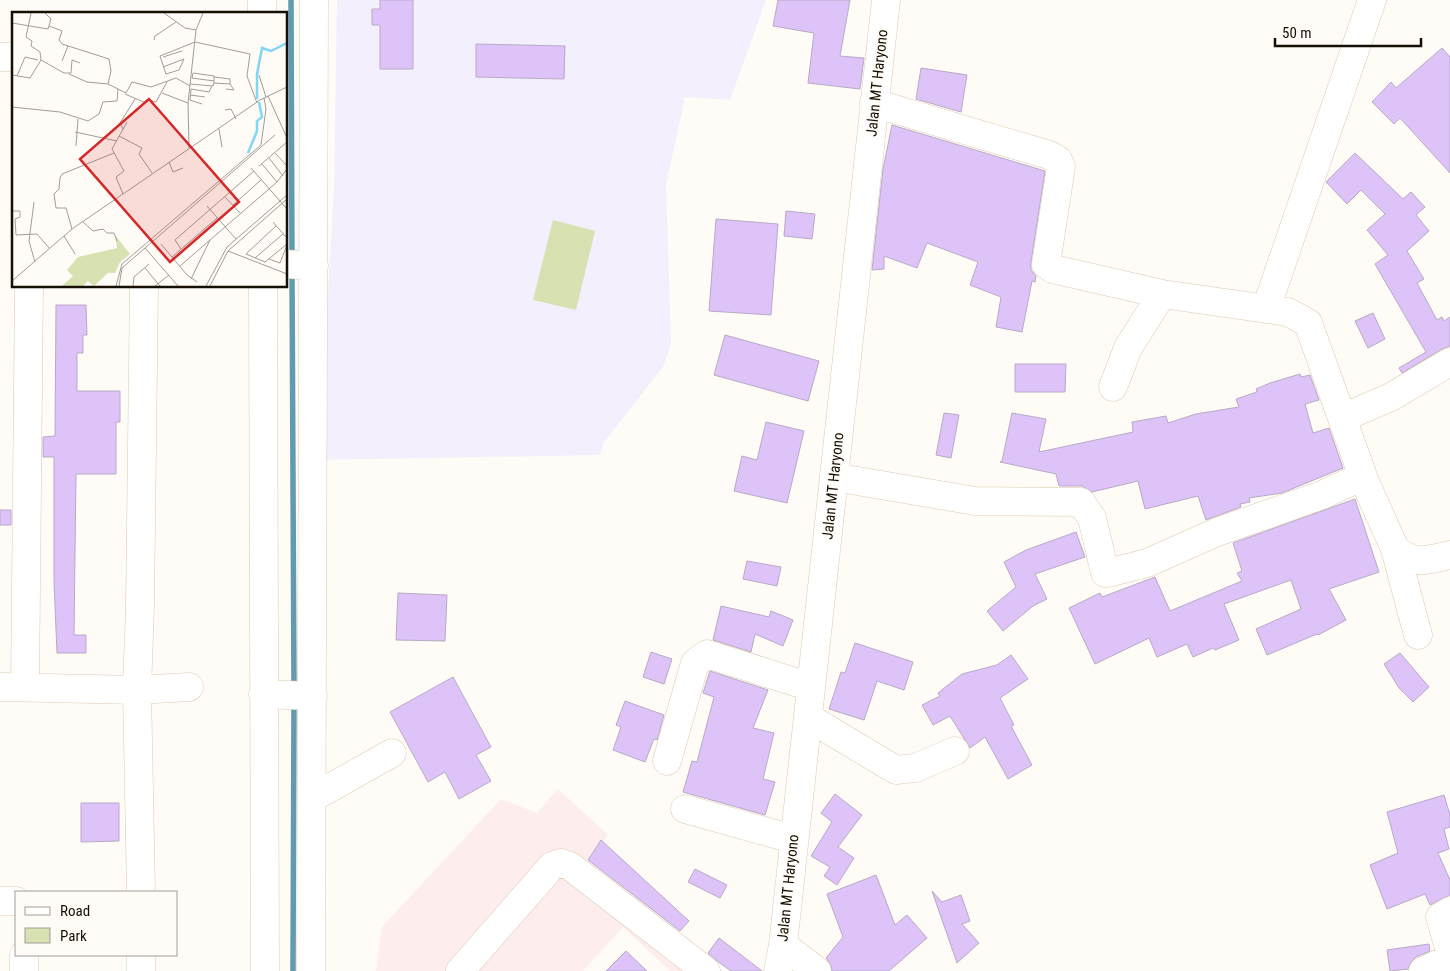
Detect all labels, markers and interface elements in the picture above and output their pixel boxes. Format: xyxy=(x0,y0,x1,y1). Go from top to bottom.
inset map xyxy=(12,12,288,288)
scale bar xyxy=(1275,15,1421,47)
text: 50 m xyxy=(1282,24,1312,42)
street label: Jalan MT Haryono xyxy=(862,29,892,137)
street label: Jalan MT Haryono xyxy=(818,432,848,540)
street label: Jalan MT Haryono xyxy=(773,834,803,942)
legend xyxy=(15,891,178,956)
text: Road xyxy=(60,902,90,920)
text: Park xyxy=(60,927,87,945)

